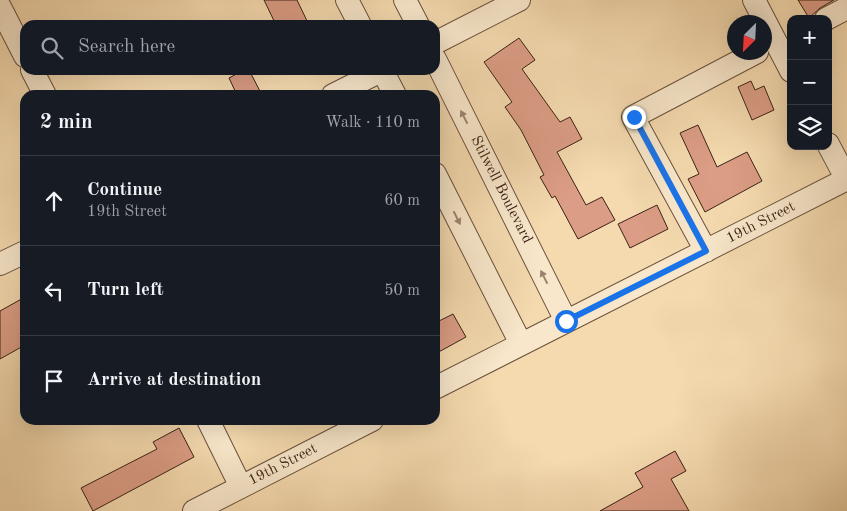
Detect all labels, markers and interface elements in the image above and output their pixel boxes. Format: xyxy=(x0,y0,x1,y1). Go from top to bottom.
north arrow xyxy=(727,15,772,60)
map controls xyxy=(787,15,832,150)
button: + xyxy=(787,15,832,60)
search box xyxy=(20,20,440,75)
icon: search xyxy=(38,34,66,62)
text: Search here xyxy=(78,38,175,57)
button: − xyxy=(787,60,832,105)
button: layers xyxy=(787,105,832,150)
route end xyxy=(623,106,646,129)
one-way arrow xyxy=(460,109,468,124)
text: 2 min xyxy=(40,112,93,133)
text: Walk · 110 m xyxy=(325,115,420,131)
street label: Stilwell Boulevard xyxy=(467,134,535,246)
text: Continue xyxy=(87,181,162,200)
icon: ahead xyxy=(40,187,68,215)
text: 60 m xyxy=(384,193,420,209)
street label: 19th Street xyxy=(724,199,798,247)
text: 19th Street xyxy=(87,204,167,220)
one-way arrow xyxy=(453,211,461,225)
one-way arrow xyxy=(540,270,549,285)
icon: left xyxy=(40,277,68,305)
text: Turn left xyxy=(87,281,164,300)
text: 50 m xyxy=(384,283,420,299)
route start xyxy=(555,310,578,333)
icon: arrive xyxy=(40,367,68,395)
text: Arrive at destination xyxy=(87,371,261,390)
street label: 19th Street xyxy=(246,441,320,489)

